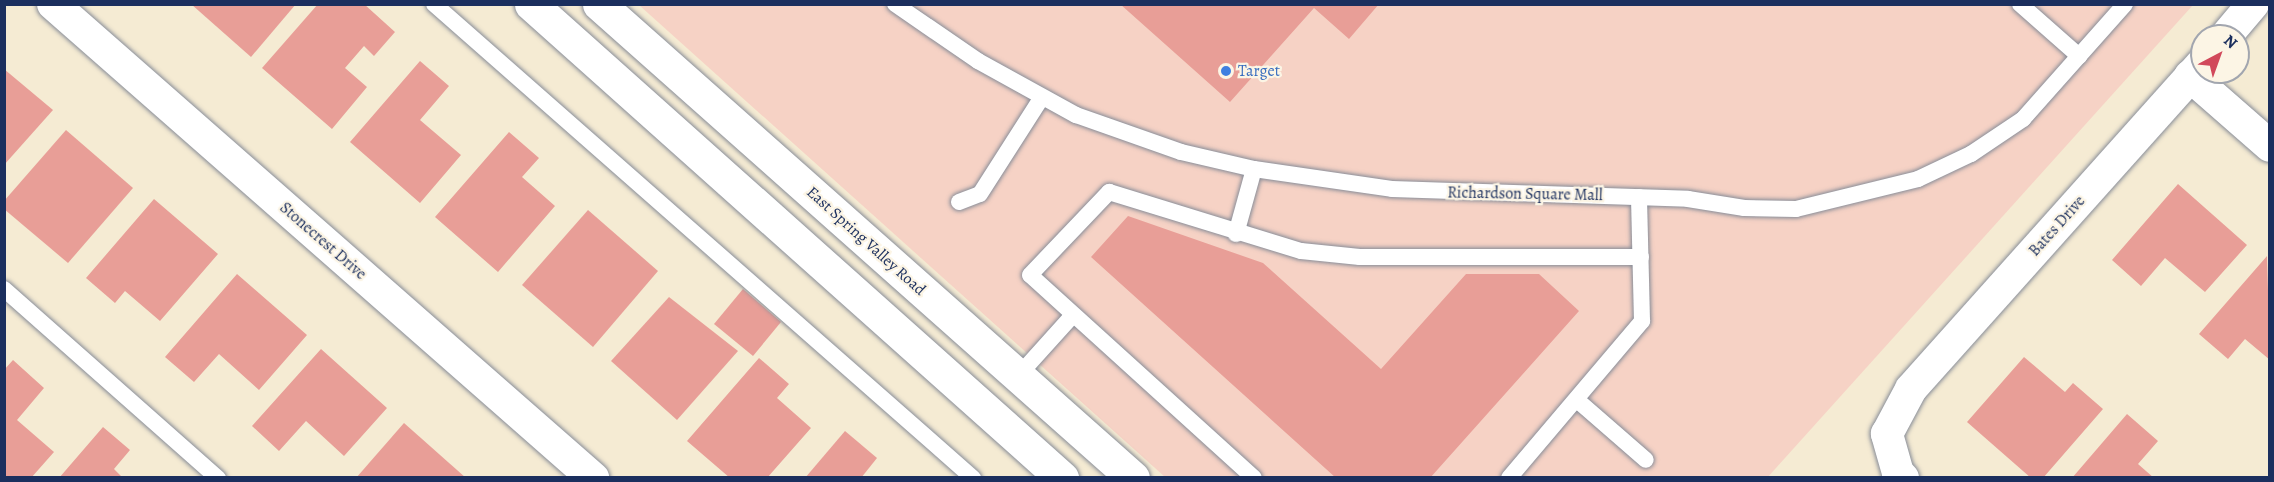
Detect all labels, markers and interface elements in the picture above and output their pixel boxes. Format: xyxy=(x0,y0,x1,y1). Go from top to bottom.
north arrow xyxy=(2190,24,2250,84)
text: N xyxy=(2219,30,2242,54)
place label: Target xyxy=(1238,61,1280,81)
marker: Target xyxy=(1219,64,1233,78)
street label: East Spring Valley Road xyxy=(803,183,929,299)
street label: Richardson Square Mall xyxy=(1447,183,1603,205)
street label: Bates Drive xyxy=(2025,192,2089,260)
street label: Stonecrest Drive xyxy=(276,198,370,284)

